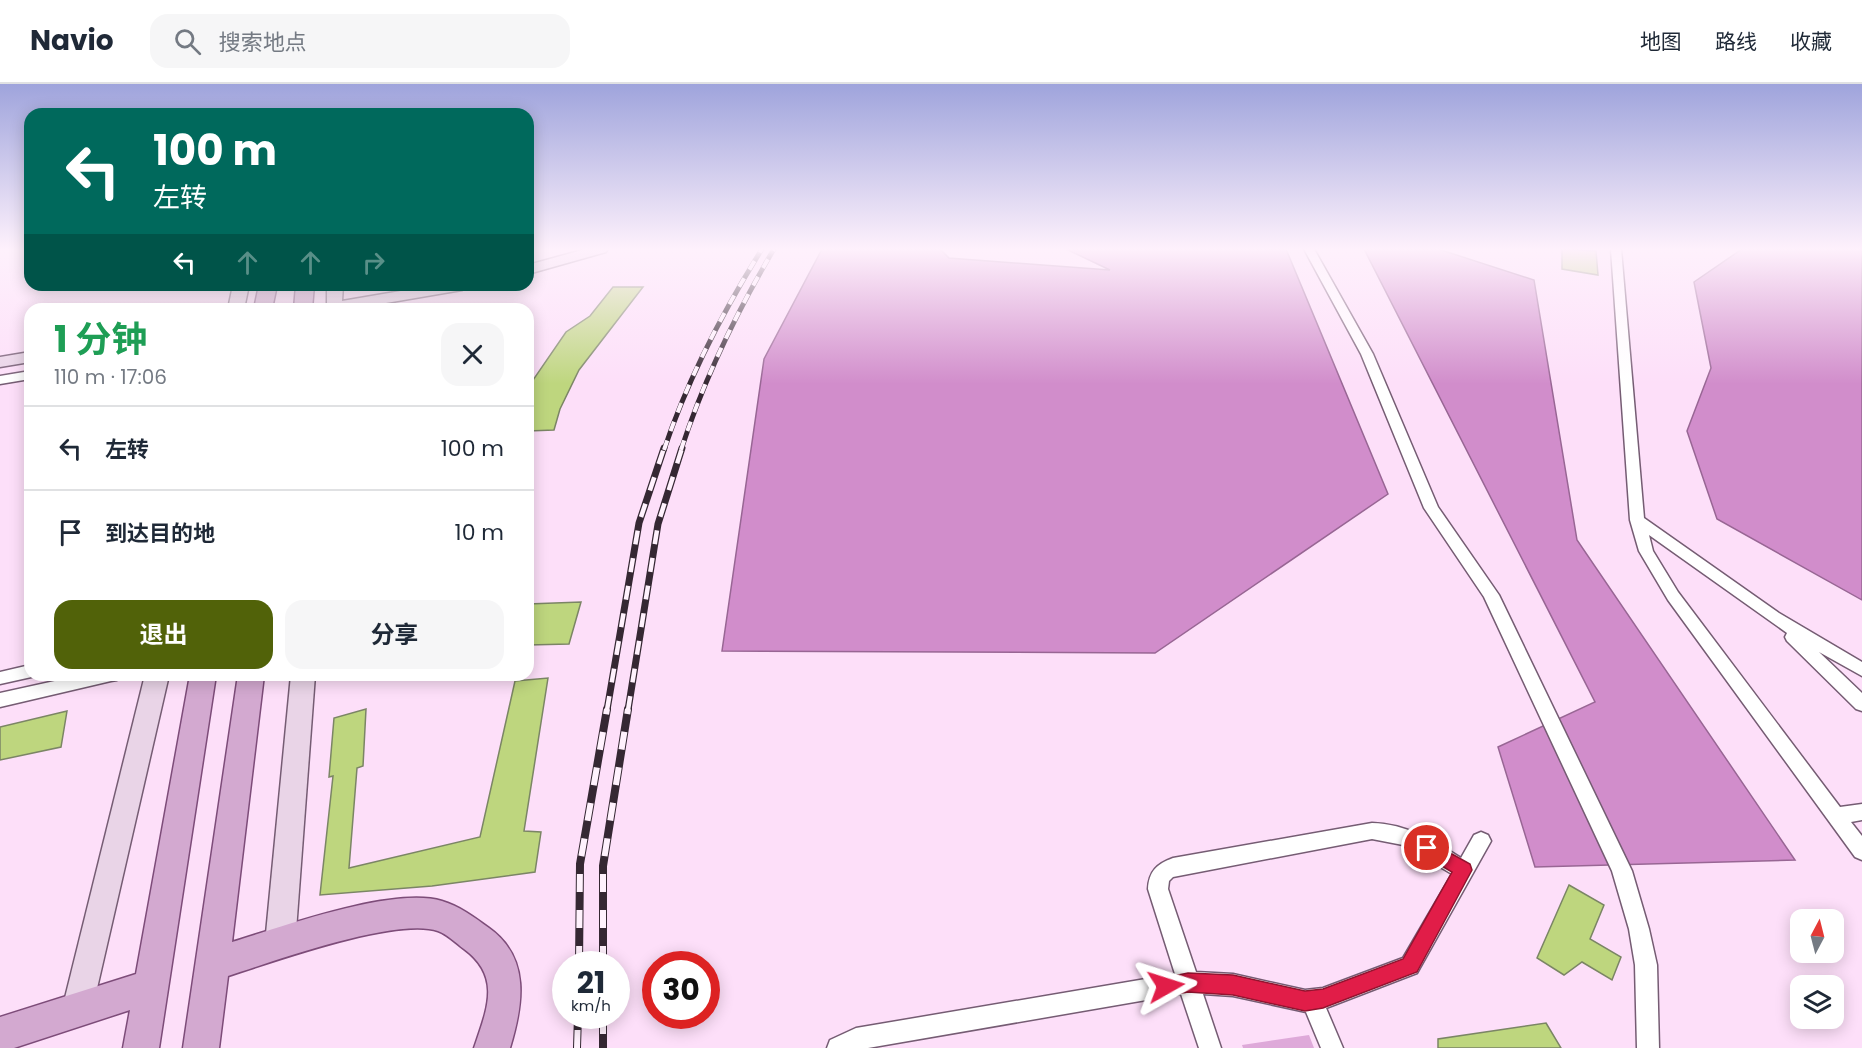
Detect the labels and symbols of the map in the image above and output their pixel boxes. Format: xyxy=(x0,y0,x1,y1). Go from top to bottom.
pin xyxy=(1401,822,1452,873)
north arrow xyxy=(1790,909,1844,963)
speed limit sign: 30 xyxy=(642,951,720,1029)
position arrow xyxy=(1134,954,1198,1018)

